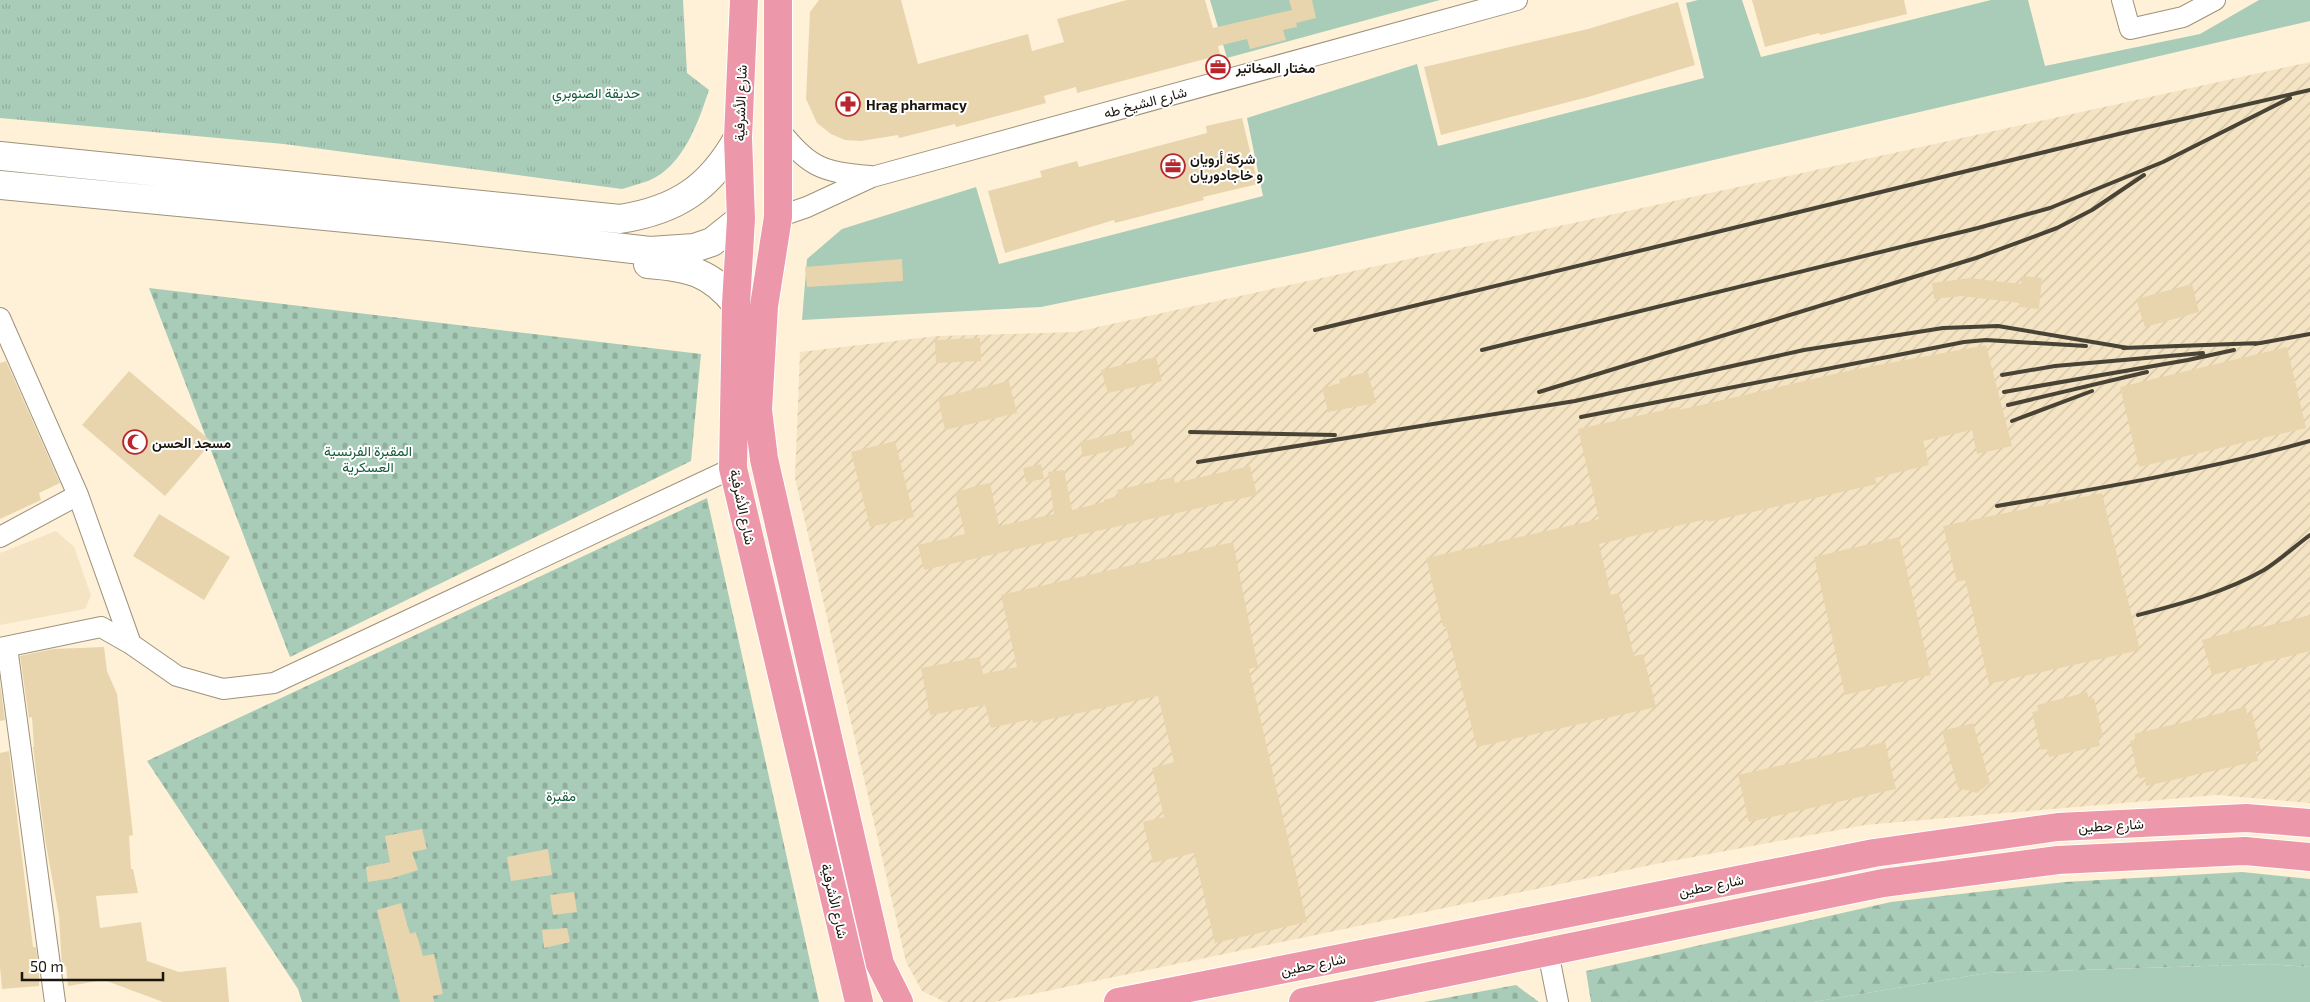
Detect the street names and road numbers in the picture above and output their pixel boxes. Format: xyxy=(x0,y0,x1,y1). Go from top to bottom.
street label: شارع الأشرفية xyxy=(730,64,753,142)
street label: شارع الشيخ طه xyxy=(1102,83,1189,124)
street label: شارع الأشرفية xyxy=(724,468,759,547)
street label: شارع حطين xyxy=(2078,815,2144,838)
street label: شارع الأشرفية xyxy=(815,862,852,941)
street label: شارع حطين xyxy=(1677,870,1745,903)
street label: شارع حطين xyxy=(1279,949,1347,982)

